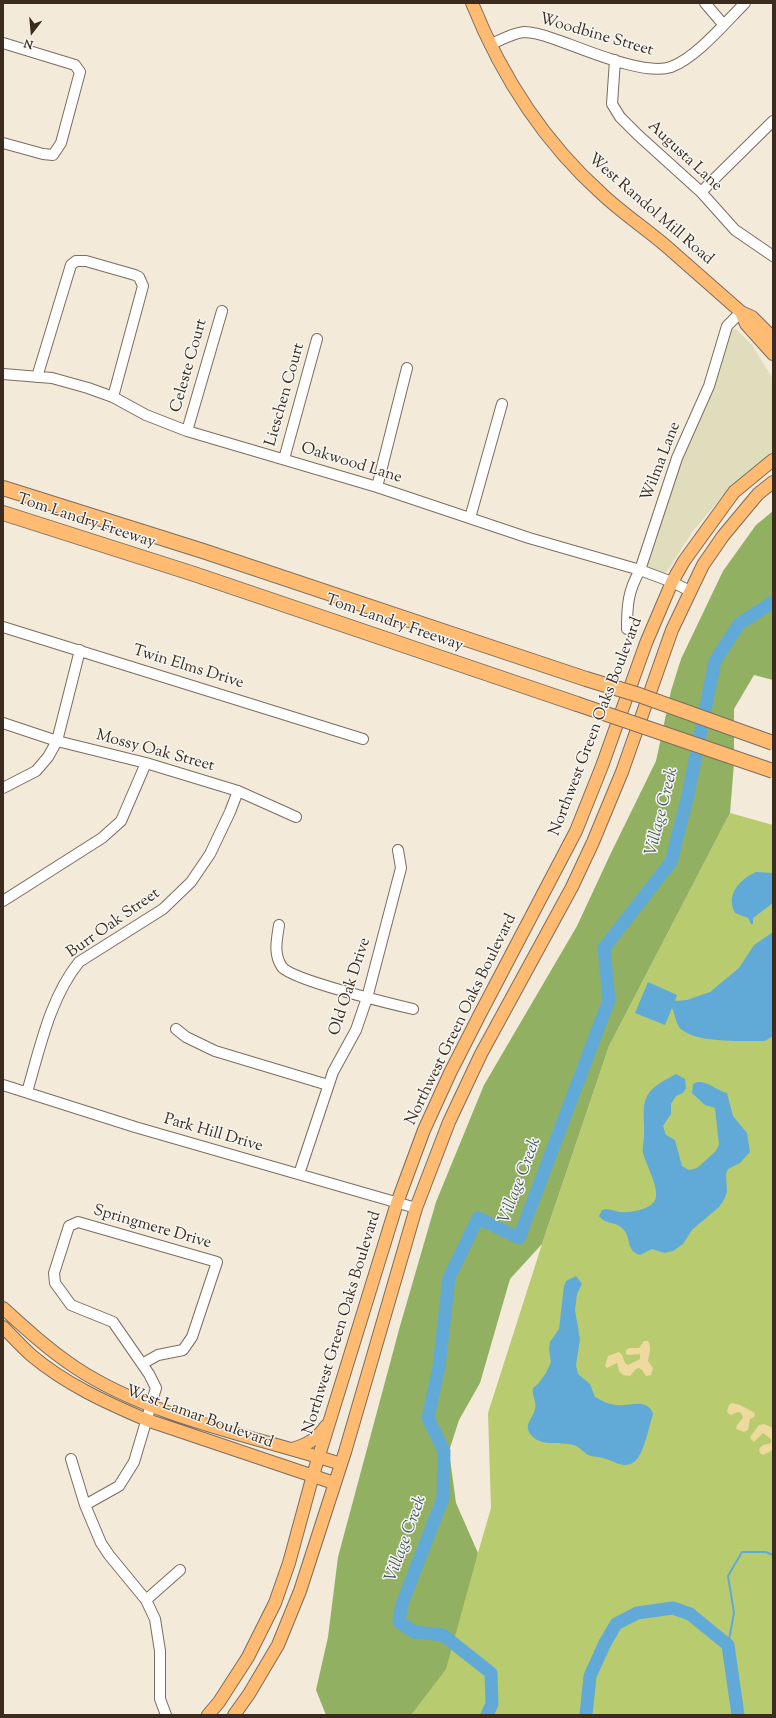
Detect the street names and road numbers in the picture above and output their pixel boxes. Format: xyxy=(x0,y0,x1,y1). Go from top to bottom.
street label: Woodbine Street xyxy=(537,11,655,61)
street label: Augusta Lane xyxy=(643,118,725,196)
street label: West Randol Mill Road xyxy=(583,150,717,270)
street label: Celeste Court xyxy=(168,317,212,415)
street label: Lieschen Court xyxy=(262,341,310,449)
street label: Wilma Lane xyxy=(638,420,686,504)
street label: Oakwood Lane xyxy=(298,440,404,488)
street label: Tom Landry Freeway xyxy=(14,491,158,553)
street label: Tom Landry Freeway xyxy=(323,591,465,657)
street label: Northwest Green Oaks Boulevard xyxy=(546,615,648,839)
street label: Twin Elms Drive xyxy=(130,642,246,694)
street label: Mossy Oak Street xyxy=(94,727,216,777)
street label: Burr Oak Street xyxy=(64,885,164,963)
street label: Northwest Green Oaks Boulevard xyxy=(402,911,522,1129)
street label: Old Oak Drive xyxy=(326,936,376,1038)
street label: Park Hill Drive xyxy=(161,1111,265,1157)
street label: Springmere Drive xyxy=(91,1202,213,1254)
street label: Northwest Green Oaks Boulevard xyxy=(300,1209,386,1437)
street label: West Lamar Boulevard xyxy=(123,1382,275,1454)

